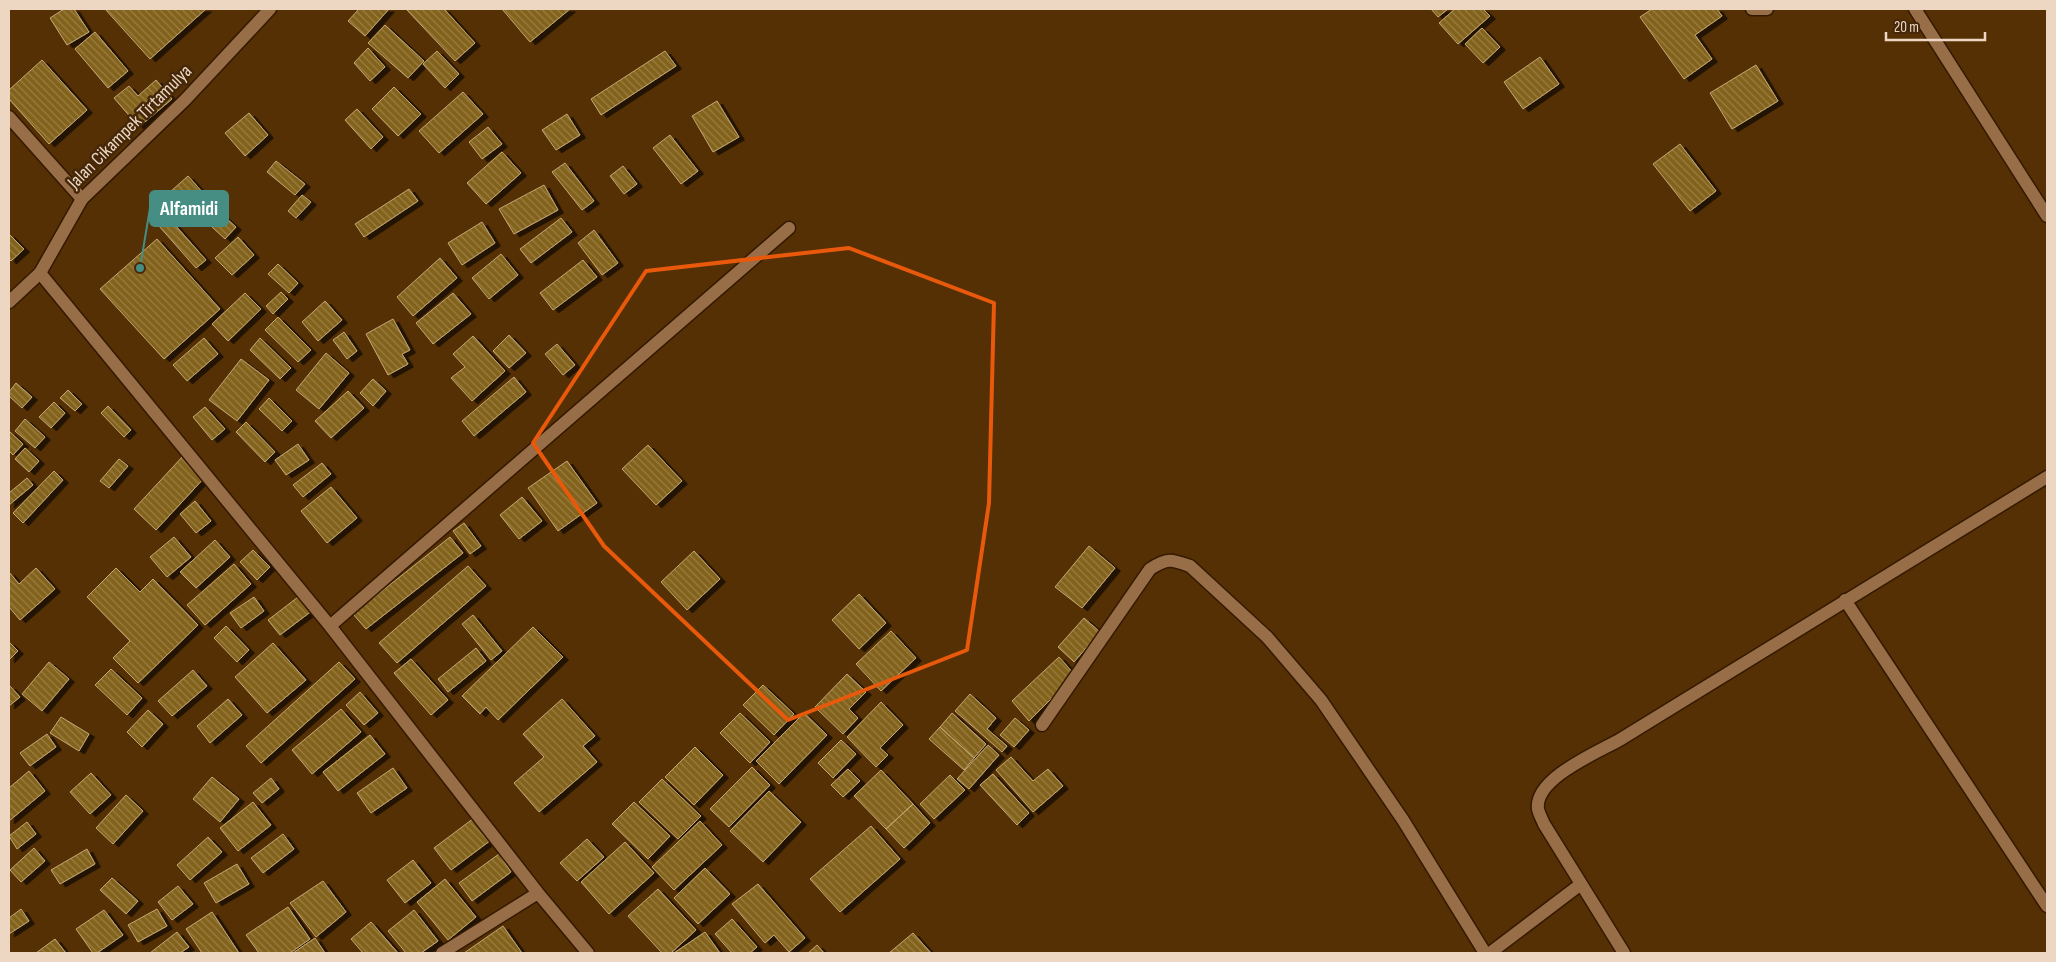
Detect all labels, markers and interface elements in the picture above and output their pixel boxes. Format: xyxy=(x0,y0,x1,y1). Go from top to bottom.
scale bar xyxy=(1886,10,1985,42)
text: 20 m xyxy=(1894,18,1919,37)
street label: Jalan Cikampek Tirtamulya xyxy=(62,60,197,195)
callout: Alfamidi xyxy=(150,191,228,226)
text: Alfamidi xyxy=(159,197,218,221)

